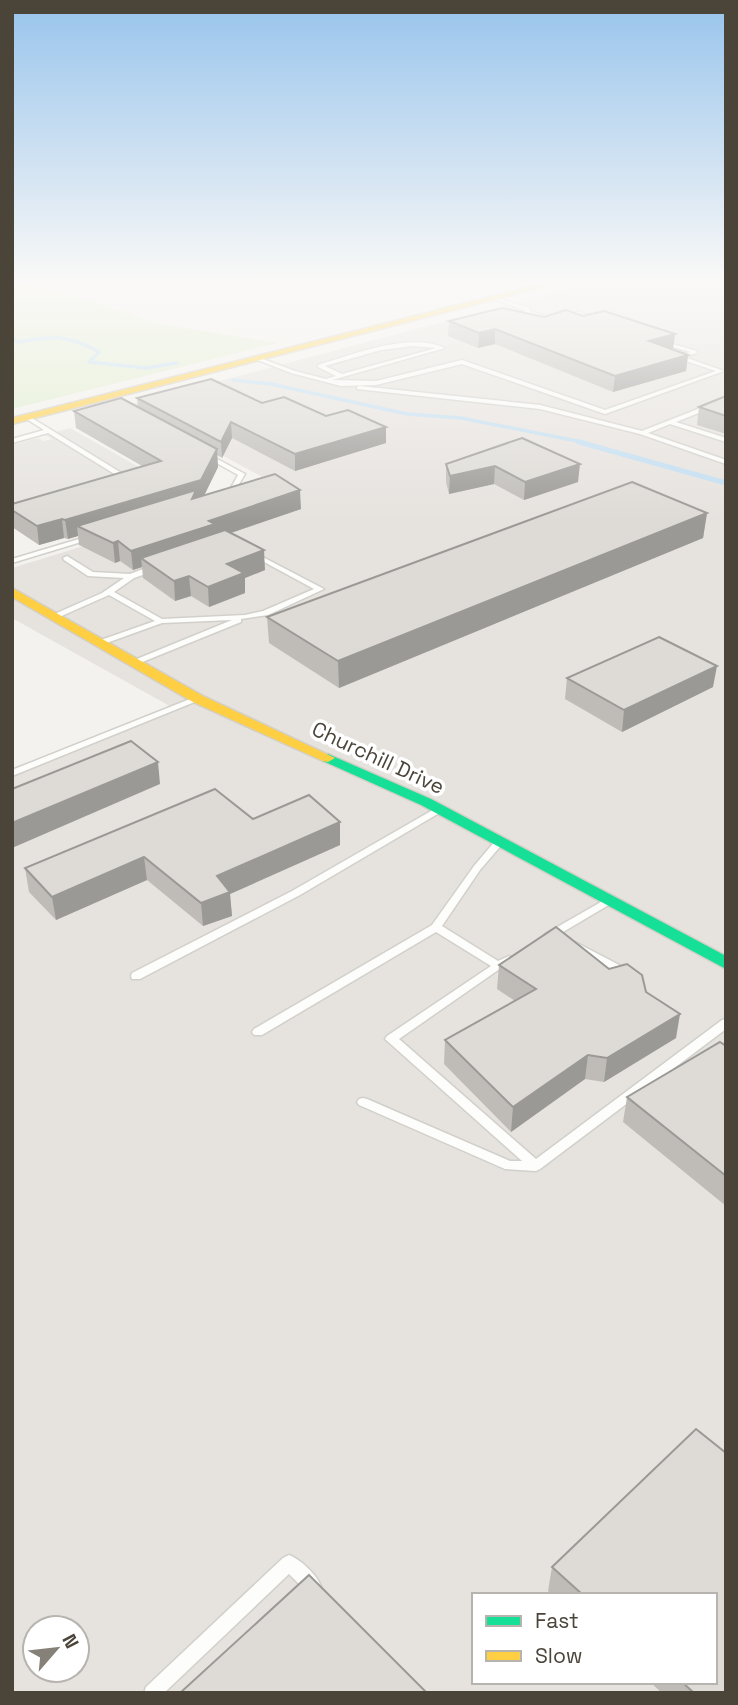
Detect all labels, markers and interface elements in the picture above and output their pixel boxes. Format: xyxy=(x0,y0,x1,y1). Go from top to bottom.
street label: Churchill Drive xyxy=(308,715,449,800)
legend xyxy=(472,1593,717,1684)
text: Fast xyxy=(535,1607,579,1634)
north arrow xyxy=(21,1614,91,1684)
text: N xyxy=(57,1630,85,1653)
text: Slow xyxy=(535,1642,583,1669)

